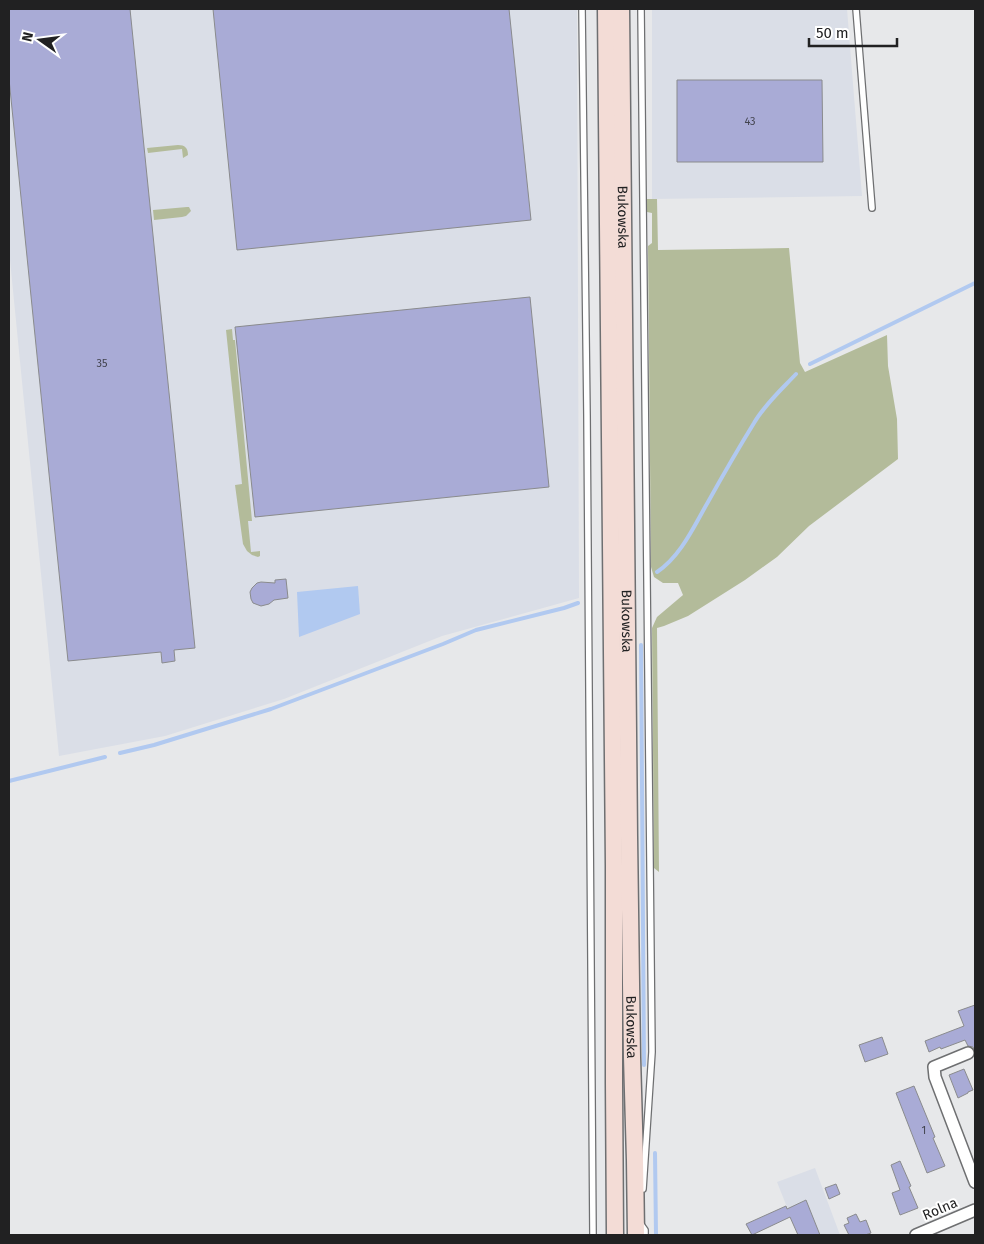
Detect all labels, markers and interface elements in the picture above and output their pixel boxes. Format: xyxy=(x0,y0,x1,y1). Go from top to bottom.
north arrow xyxy=(15,15,65,65)
scale bar xyxy=(809,15,896,47)
text: 50 m xyxy=(816,24,849,42)
text: N xyxy=(18,30,37,44)
house number: 43 xyxy=(744,115,756,128)
street label: Bukowska xyxy=(614,185,632,249)
house number: 35 xyxy=(97,357,108,370)
street label: Bukowska xyxy=(618,589,636,653)
street label: Bukowska xyxy=(623,995,641,1059)
house number: 1 xyxy=(922,1124,926,1137)
street label: Rolna xyxy=(920,1194,960,1224)

